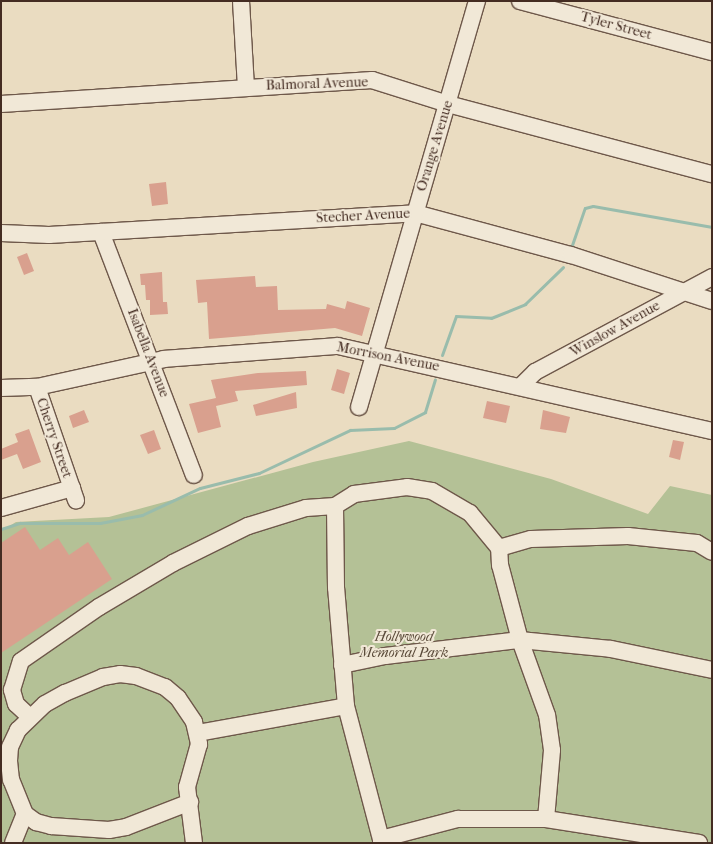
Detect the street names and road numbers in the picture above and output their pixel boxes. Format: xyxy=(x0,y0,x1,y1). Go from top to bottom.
street label: Tyler Street xyxy=(578,8,654,44)
street label: Balmoral Avenue xyxy=(265,74,369,94)
street label: Orange Avenue xyxy=(413,98,457,194)
street label: Stecher Avenue xyxy=(316,205,410,227)
street label: Winslow Avenue xyxy=(567,297,663,361)
street label: Isabella Avenue xyxy=(123,306,173,400)
street label: Morrison Avenue xyxy=(335,339,441,375)
street label: Cherry Street xyxy=(32,396,76,480)

